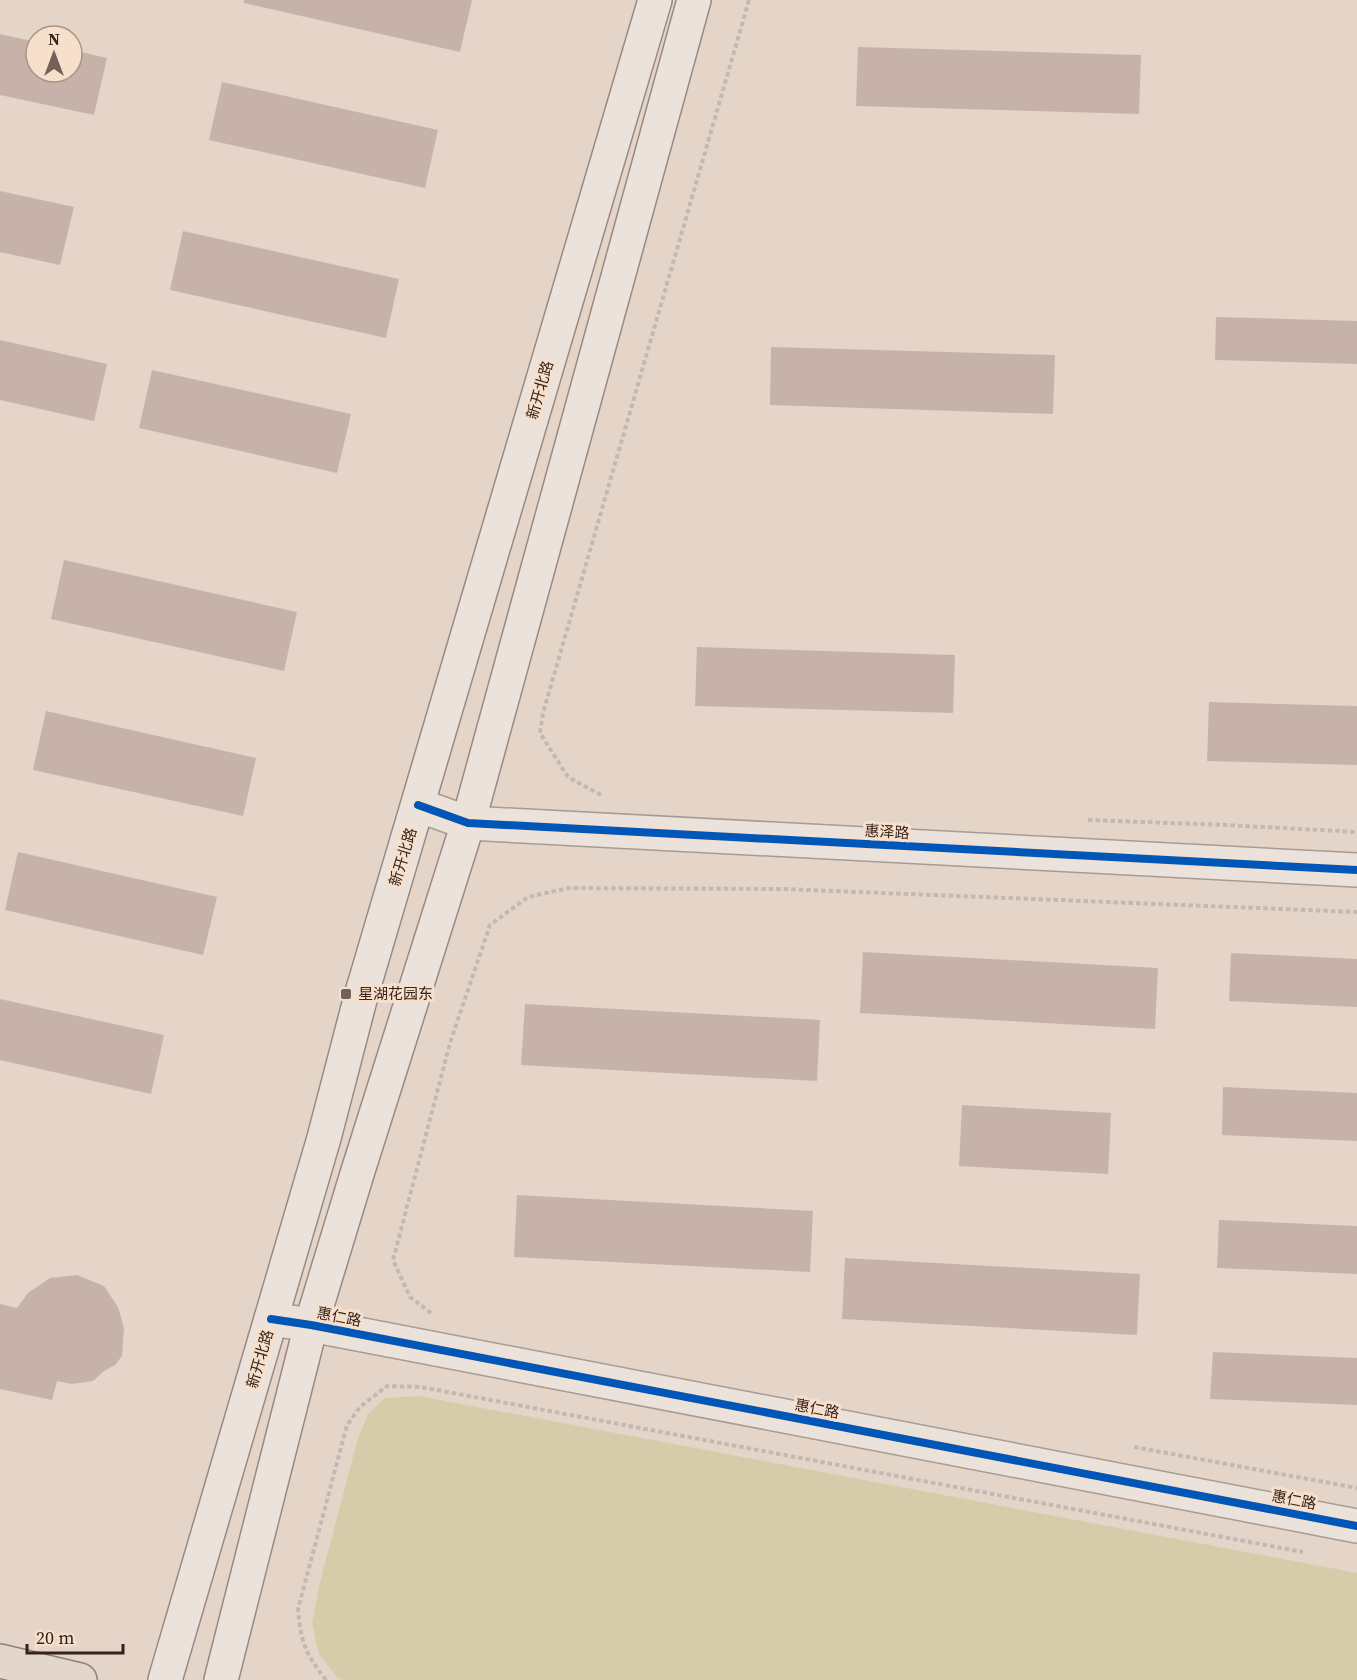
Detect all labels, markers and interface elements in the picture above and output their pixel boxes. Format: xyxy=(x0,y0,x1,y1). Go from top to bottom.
north arrow xyxy=(24,24,84,84)
text: N xyxy=(48,28,60,50)
street label: 新开北路 xyxy=(521,358,558,422)
street label: 惠泽路 xyxy=(864,820,910,843)
street label: 新开北路 xyxy=(384,825,421,889)
place label: 星湖花园东 xyxy=(358,983,433,1004)
marker: 星湖花园东 xyxy=(339,987,353,1001)
street label: 惠仁路 xyxy=(315,1302,363,1331)
street label: 新开北路 xyxy=(241,1327,278,1391)
street label: 惠仁路 xyxy=(793,1394,841,1423)
street label: 惠仁路 xyxy=(1270,1485,1318,1514)
scale bar xyxy=(27,1617,123,1655)
text: 20 m xyxy=(36,1625,74,1650)

